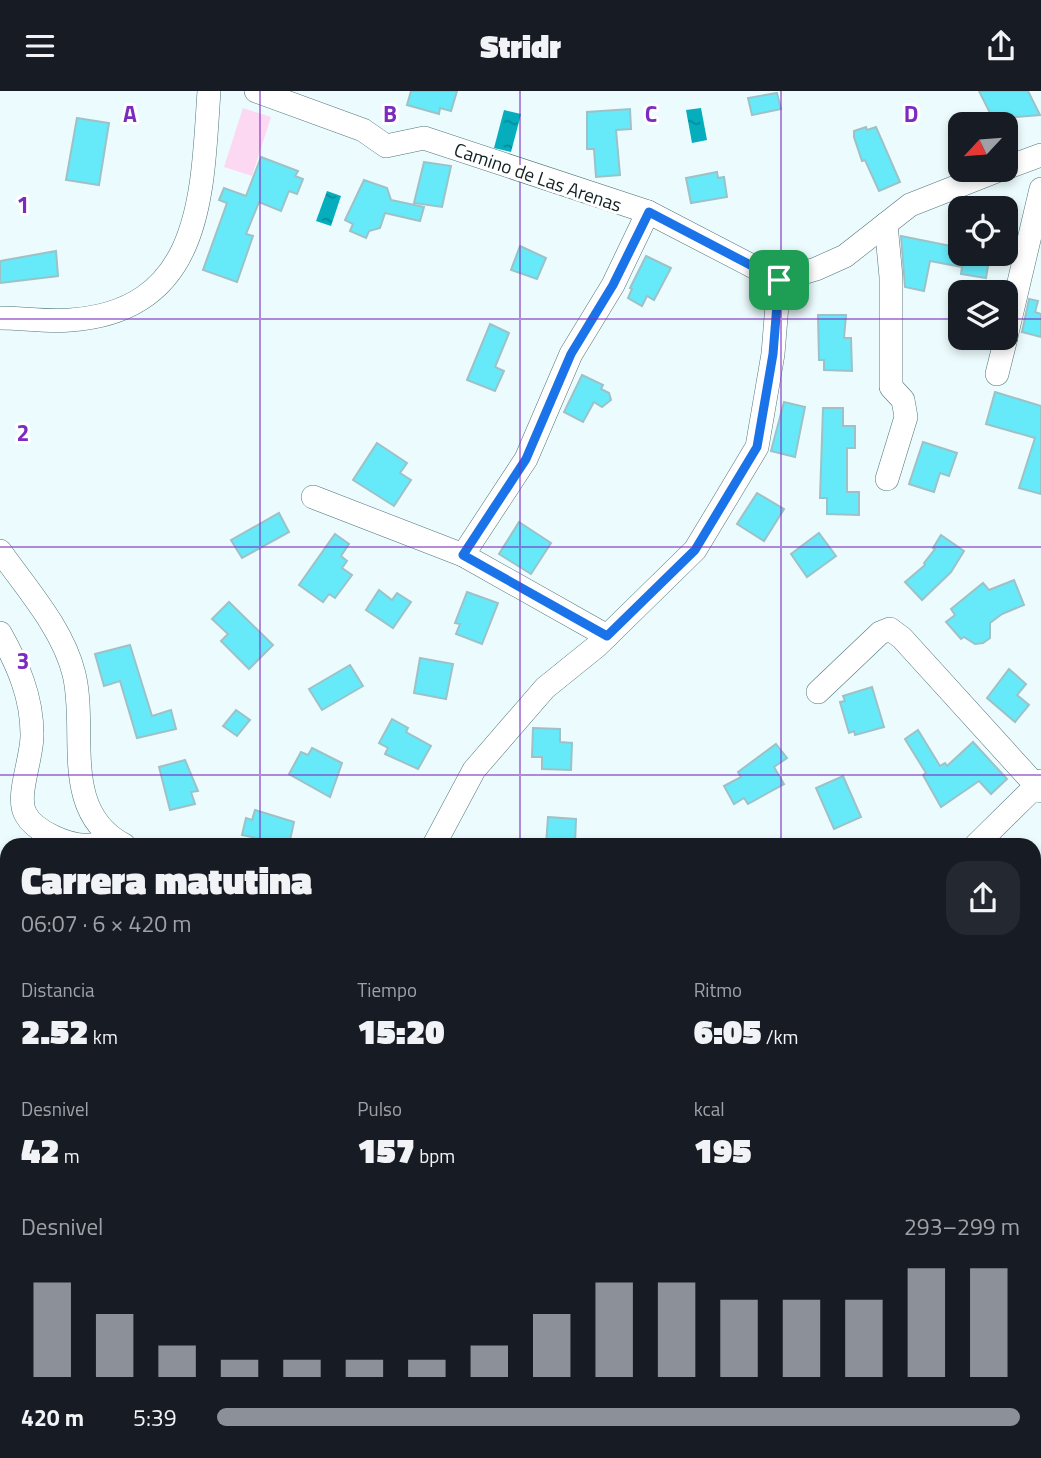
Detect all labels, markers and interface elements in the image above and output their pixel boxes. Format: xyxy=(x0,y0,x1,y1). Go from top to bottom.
text: Stridr xyxy=(480,22,561,70)
icon: menu xyxy=(21,27,59,65)
icon: share xyxy=(982,27,1020,65)
text: A xyxy=(123,96,137,131)
text: B xyxy=(383,96,397,131)
text: C xyxy=(645,96,657,131)
text: D xyxy=(904,96,918,131)
north arrow xyxy=(948,112,1018,182)
map controls xyxy=(948,112,1018,350)
street label: Camino de Las Arenas xyxy=(450,134,626,219)
text: 1 xyxy=(17,187,29,222)
button: locate xyxy=(948,196,1018,266)
pin xyxy=(749,250,809,310)
icon: arrive xyxy=(760,261,798,299)
button: layers xyxy=(948,280,1018,350)
text: 2 xyxy=(17,415,29,450)
text: 3 xyxy=(17,643,29,678)
text: Carrera matutina xyxy=(21,851,312,909)
button: share xyxy=(946,861,1020,935)
text: 06:07 · 6 × 420 m xyxy=(21,906,191,941)
text: Distancia xyxy=(21,975,95,1004)
text: Tiempo xyxy=(357,975,417,1004)
text: Ritmo xyxy=(694,975,742,1004)
text: 2.52 xyxy=(21,1004,89,1058)
text: 15:20 xyxy=(357,1004,444,1058)
text: 6:05 xyxy=(694,1004,762,1058)
text: km xyxy=(89,1022,118,1051)
text: /km xyxy=(762,1022,799,1051)
text: Desnivel xyxy=(21,1094,89,1123)
text: Pulso xyxy=(357,1094,402,1123)
text: kcal xyxy=(694,1094,725,1123)
text: 42 xyxy=(21,1123,60,1177)
text: 157 xyxy=(357,1123,415,1177)
text: 195 xyxy=(694,1123,751,1177)
text: m xyxy=(60,1141,80,1170)
text: bpm xyxy=(415,1141,455,1170)
text: Desnivel xyxy=(21,1209,103,1244)
text: 293–299 m xyxy=(904,1209,1020,1244)
text: 420 m xyxy=(21,1400,84,1435)
text: 5:39 xyxy=(133,1400,177,1435)

